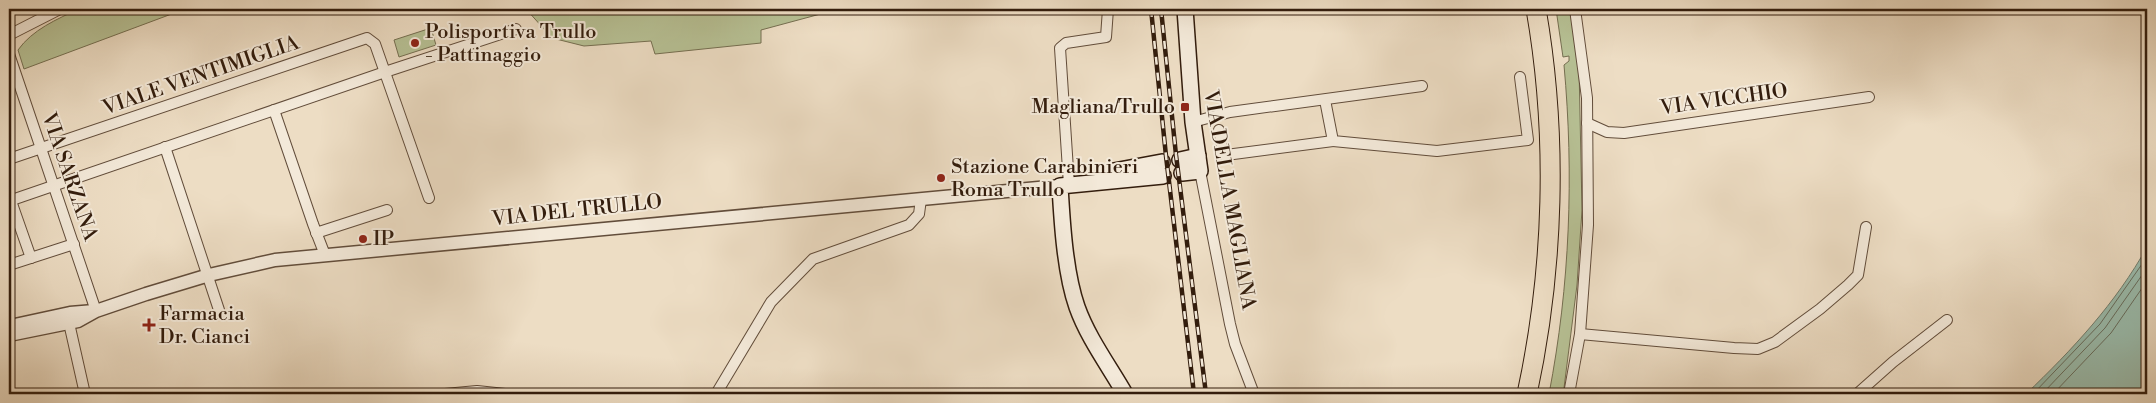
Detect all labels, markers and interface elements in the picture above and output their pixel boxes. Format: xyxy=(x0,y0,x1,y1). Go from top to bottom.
place label: Polisportiva Trullo - Pattinaggio xyxy=(425,20,597,68)
street label: VIALE VENTIMIGLIA xyxy=(99,30,304,122)
marker: Polisportiva Trullo - Pattinaggio xyxy=(409,37,421,49)
street label: VIA VICCHIO xyxy=(1658,79,1789,121)
street label: VIA DELLA MAGLIANA xyxy=(1197,87,1261,313)
place label: Magliana/Trullo xyxy=(1031,95,1175,120)
marker: Magliana/Trullo xyxy=(1179,101,1191,113)
street label: VIA SARZANA xyxy=(35,109,103,245)
place label: Stazione Carabinieri Roma Trullo xyxy=(951,155,1139,203)
marker: Stazione Carabinieri Roma Trullo xyxy=(935,172,947,184)
street label: VIA DEL TRULLO xyxy=(490,190,663,232)
place label: IP xyxy=(373,227,395,252)
marker: IP xyxy=(357,233,369,245)
place label: Farmacia Dr. Cianci xyxy=(159,302,250,350)
marker: Farmacia Dr. Cianci xyxy=(143,319,155,331)

